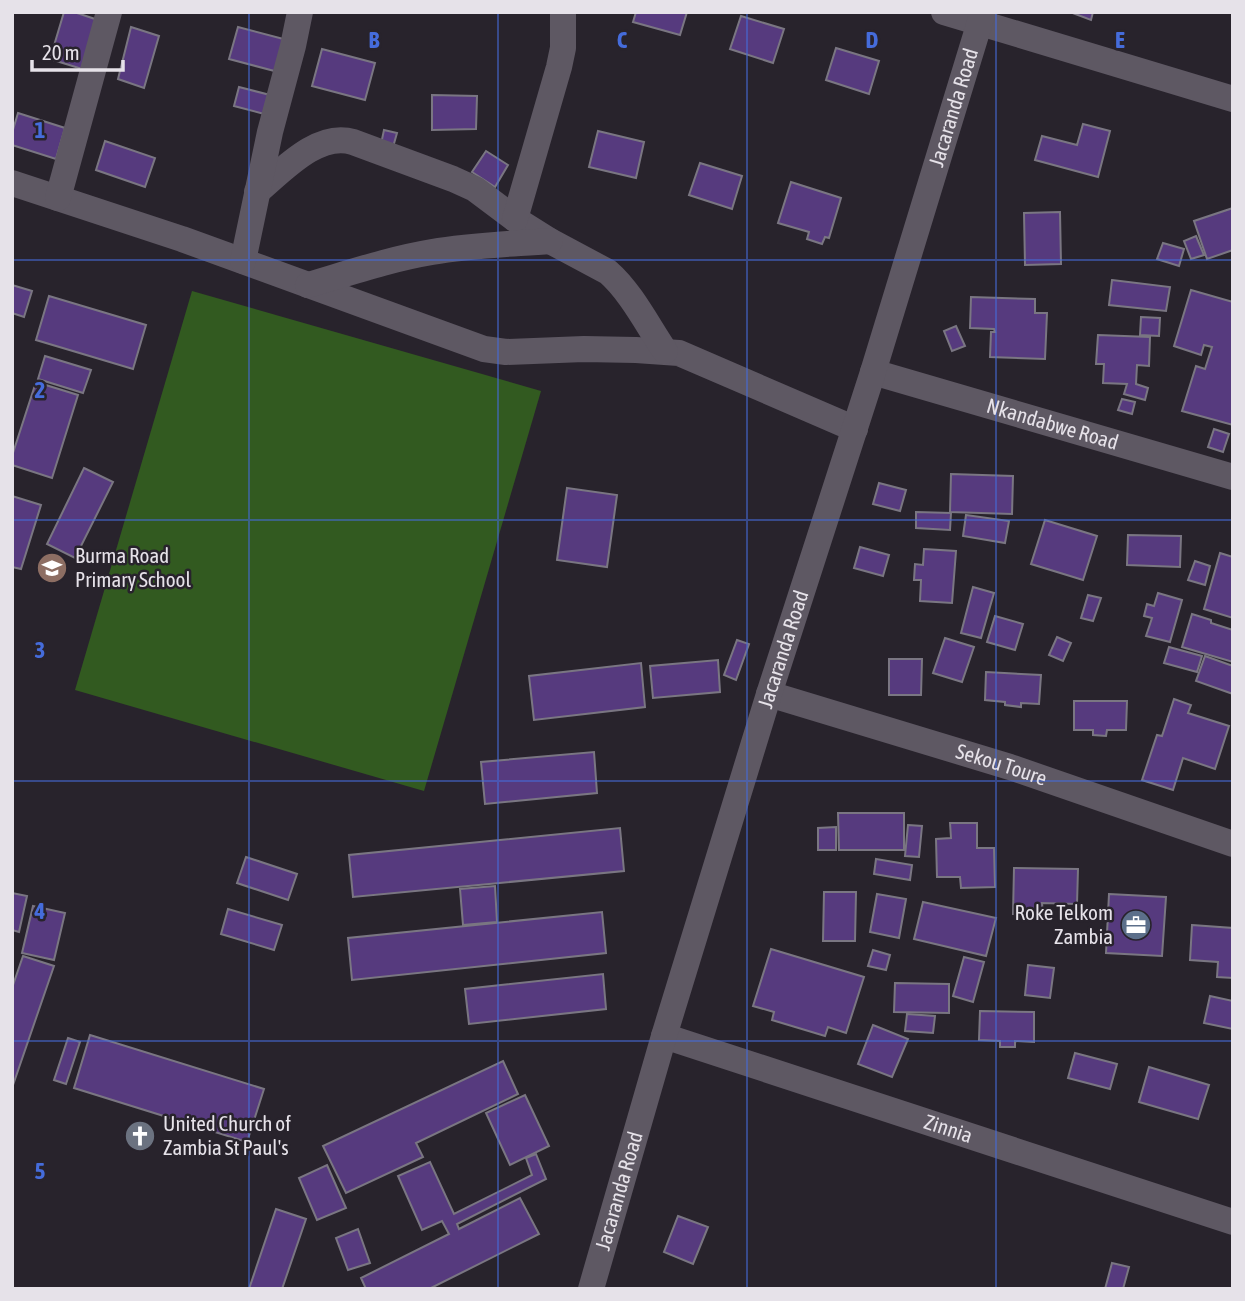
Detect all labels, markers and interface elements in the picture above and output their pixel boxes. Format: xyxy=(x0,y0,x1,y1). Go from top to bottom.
text: B xyxy=(369,27,380,53)
text: C xyxy=(617,27,628,53)
text: D xyxy=(866,27,879,53)
text: E xyxy=(1115,27,1125,53)
scale bar xyxy=(32,28,122,72)
text: 20 m xyxy=(42,40,80,64)
street label: Jacaranda Road xyxy=(923,45,982,169)
text: 1 xyxy=(35,117,46,143)
text: 2 xyxy=(35,377,45,403)
street label: Nkandabwe Road xyxy=(984,393,1121,454)
place label: Burma Road Primary School xyxy=(75,543,191,591)
school or university icon: Burma Road Primary School xyxy=(35,551,69,585)
street label: Jacaranda Road xyxy=(752,587,813,711)
text: 3 xyxy=(35,637,45,663)
street label: Sekou Toure xyxy=(953,738,1050,790)
text: 4 xyxy=(34,898,46,924)
place label: Roke Telkom Zambia xyxy=(1015,900,1113,948)
office icon: Roke Telkom Zambia xyxy=(1119,908,1153,942)
street label: Zinnia xyxy=(921,1109,976,1147)
place label: United Church of Zambia St Paul's xyxy=(163,1111,291,1159)
church icon: United Church of Zambia St Paul's xyxy=(123,1119,157,1153)
street label: Jacaranda Road xyxy=(590,1129,647,1253)
text: 5 xyxy=(35,1158,46,1184)

